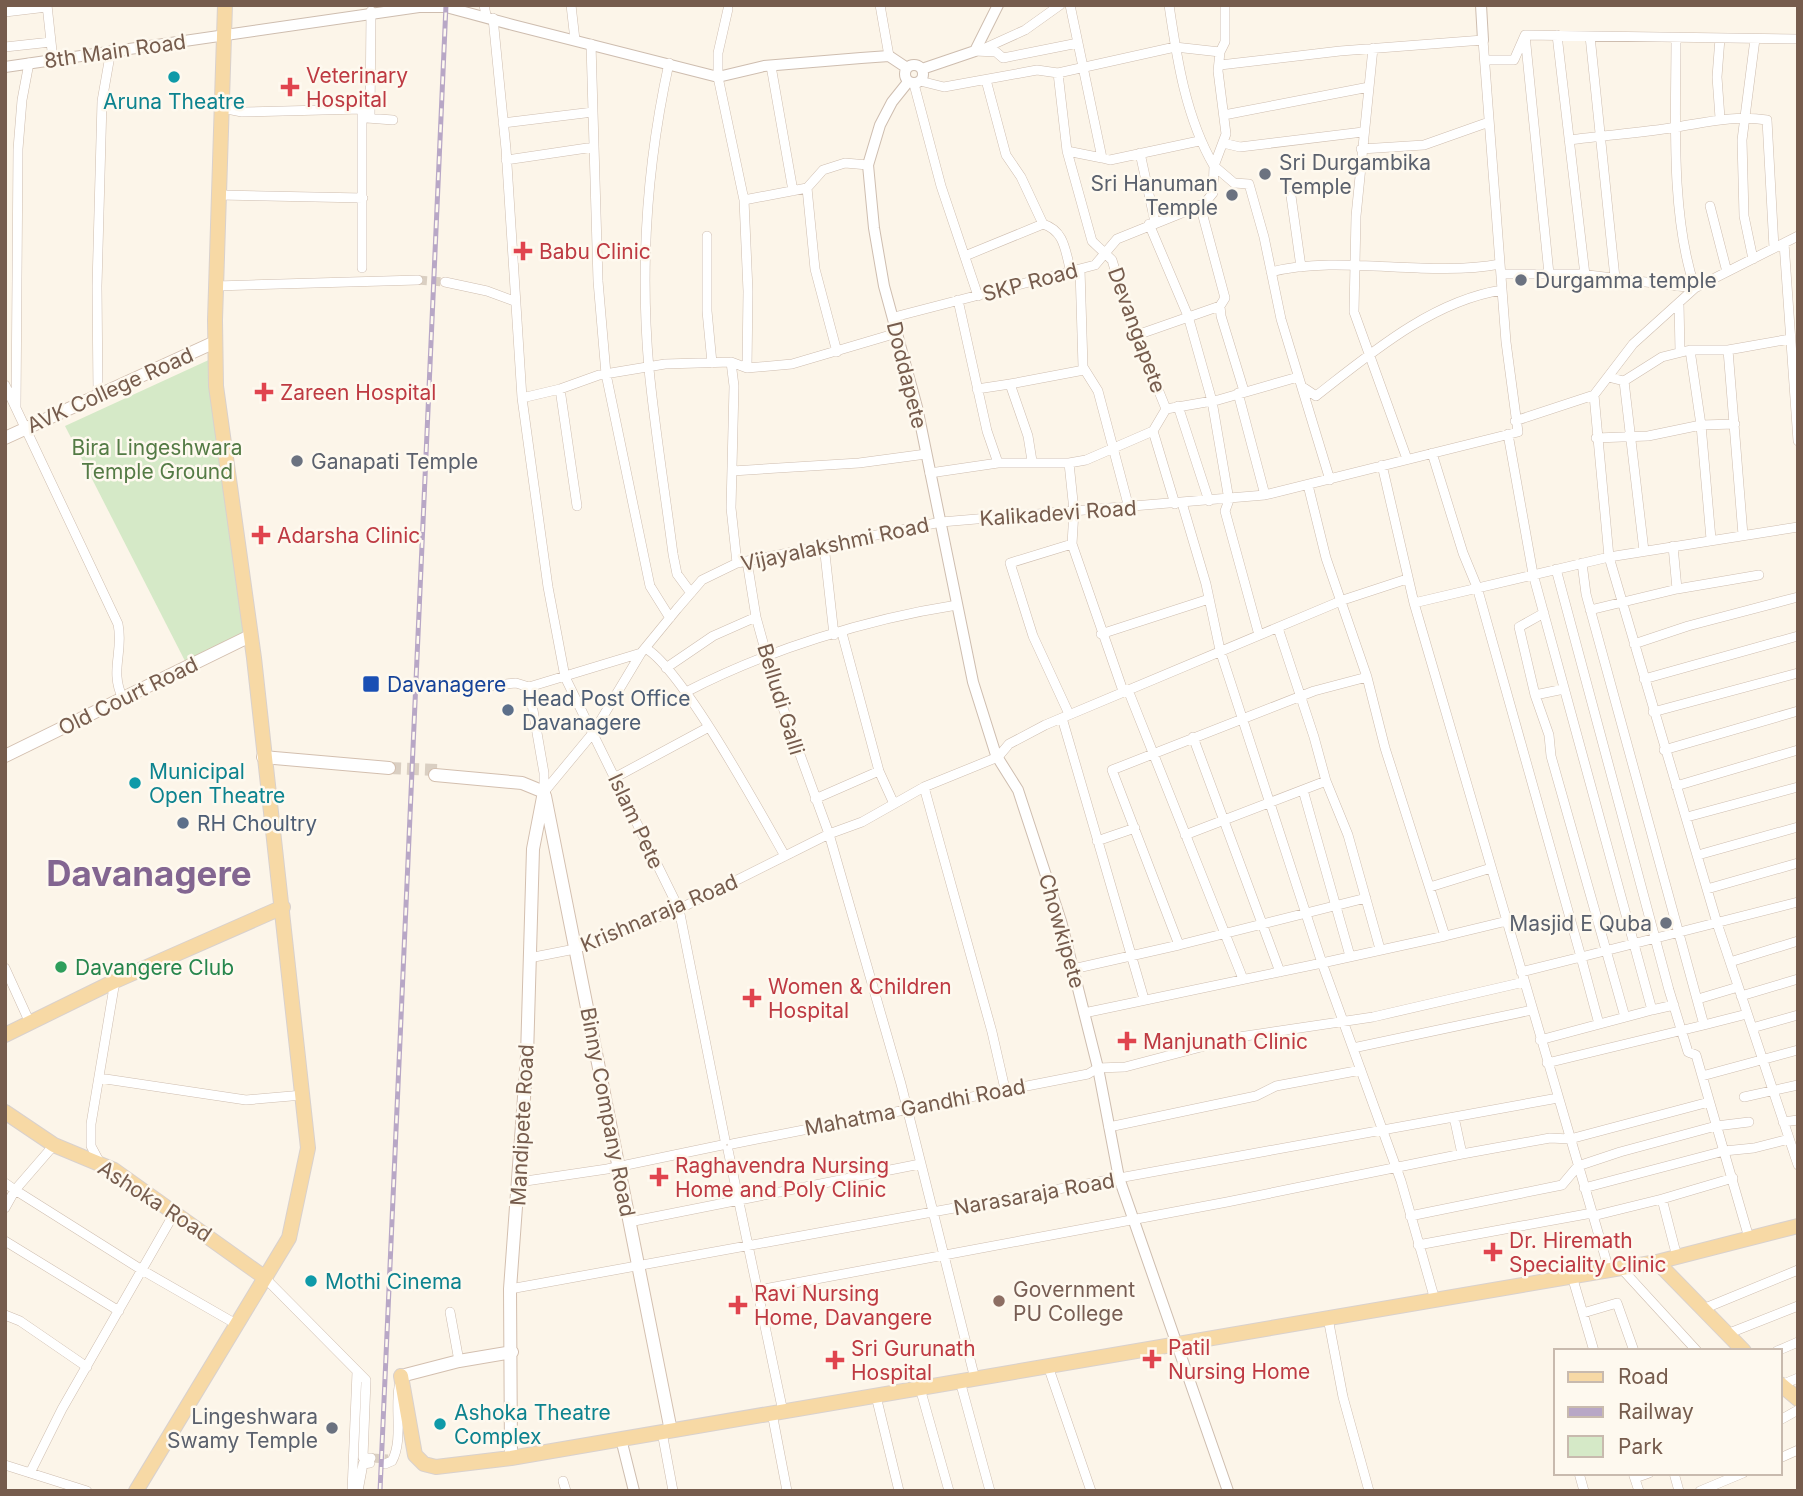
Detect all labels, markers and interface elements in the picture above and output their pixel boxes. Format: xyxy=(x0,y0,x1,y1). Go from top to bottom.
street label: 8th Main Road xyxy=(42,29,188,73)
place label: Veterinary Hospital xyxy=(306,63,408,112)
marker: Aruna Theatre xyxy=(166,69,182,85)
marker: Veterinary Hospital xyxy=(280,77,300,97)
place label: Aruna Theatre xyxy=(103,89,245,114)
place label: Sri Durgambika Temple xyxy=(1279,150,1431,199)
marker: Sri Durgambika Temple xyxy=(1257,166,1273,182)
place label: Sri Hanuman Temple xyxy=(1090,171,1218,220)
marker: Sri Hanuman Temple xyxy=(1224,187,1240,203)
place label: Babu Clinic xyxy=(539,239,651,264)
marker: Babu Clinic xyxy=(513,241,533,261)
street label: SKP Road xyxy=(980,257,1080,307)
street label: Devangapete xyxy=(1103,264,1171,396)
place label: Durgamma temple xyxy=(1535,268,1717,293)
marker: Durgamma temple xyxy=(1513,272,1529,288)
street label: Doddapete xyxy=(882,319,932,431)
street label: AVK College Road xyxy=(23,342,197,438)
place label: Zareen Hospital xyxy=(280,380,436,405)
marker: Zareen Hospital xyxy=(254,382,274,402)
park label: Bira Lingeshwara Temple Ground xyxy=(71,435,243,484)
place label: Ganapati Temple xyxy=(311,449,478,474)
marker: Ganapati Temple xyxy=(289,453,305,469)
street label: Kalikadevi Road xyxy=(979,495,1137,531)
street label: Vijayalakshmi Road xyxy=(739,512,931,576)
place label: Adarsha Clinic xyxy=(277,523,420,548)
marker: Adarsha Clinic xyxy=(251,525,271,545)
street label: Belludi Galli xyxy=(752,640,810,758)
street label: Old Court Road xyxy=(54,651,202,741)
place label: Davanagere xyxy=(387,672,506,697)
marker: Davanagere xyxy=(361,674,381,694)
place label: Head Post Office Davanagere xyxy=(522,686,690,735)
marker: Head Post Office Davanagere xyxy=(500,702,516,718)
place label: Municipal Open Theatre xyxy=(149,759,285,808)
street label: Islam Pete xyxy=(603,769,669,873)
marker: Municipal Open Theatre xyxy=(127,775,143,791)
place label: RH Choultry xyxy=(197,811,317,836)
marker: RH Choultry xyxy=(175,815,191,831)
district label: Davanagere xyxy=(46,852,252,894)
street label: Krishnaraja Road xyxy=(577,869,741,957)
street label: Chowkipete xyxy=(1034,871,1090,991)
place label: Masjid E Quba xyxy=(1509,911,1652,936)
marker: Masjid E Quba xyxy=(1658,915,1674,931)
place label: Davangere Club xyxy=(75,955,234,980)
marker: Davangere Club xyxy=(53,959,69,975)
place label: Women & Children Hospital xyxy=(768,974,952,1023)
marker: Women & Children Hospital xyxy=(742,988,762,1008)
street label: Binny Company Road xyxy=(575,1005,641,1219)
place label: Manjunath Clinic xyxy=(1143,1029,1308,1054)
marker: Manjunath Clinic xyxy=(1117,1031,1137,1051)
street label: Mandipete Road xyxy=(505,1044,539,1206)
street label: Mahatma Gandhi Road xyxy=(802,1073,1028,1141)
place label: Raghavendra Nursing Home and Poly Clinic xyxy=(675,1153,889,1202)
street label: Ashoka Road xyxy=(93,1155,217,1247)
marker: Raghavendra Nursing Home and Poly Clinic xyxy=(649,1167,669,1187)
street label: Narasaraja Road xyxy=(951,1168,1117,1220)
place label: Dr. Hiremath Speciality Clinic xyxy=(1509,1228,1667,1277)
marker: Dr. Hiremath Speciality Clinic xyxy=(1483,1242,1503,1262)
place label: Mothi Cinema xyxy=(325,1269,462,1294)
marker: Mothi Cinema xyxy=(303,1273,319,1289)
place label: Government PU College xyxy=(1013,1277,1135,1326)
place label: Ravi Nursing Home, Davangere xyxy=(754,1281,932,1330)
marker: Government PU College xyxy=(991,1293,1007,1309)
marker: Ravi Nursing Home, Davangere xyxy=(728,1295,748,1315)
place label: Patil Nursing Home xyxy=(1168,1335,1310,1384)
place label: Sri Gurunath Hospital xyxy=(851,1336,976,1385)
marker: Patil Nursing Home xyxy=(1142,1349,1162,1369)
legend xyxy=(1554,1349,1782,1475)
marker: Sri Gurunath Hospital xyxy=(825,1350,845,1370)
text: Road xyxy=(1618,1364,1669,1389)
text: Railway xyxy=(1618,1399,1694,1424)
place label: Ashoka Theatre Complex xyxy=(454,1400,611,1449)
place label: Lingeshwara Swamy Temple xyxy=(167,1404,318,1453)
marker: Ashoka Theatre Complex xyxy=(432,1416,448,1432)
marker: Lingeshwara Swamy Temple xyxy=(324,1420,340,1436)
text: Park xyxy=(1618,1434,1663,1459)

